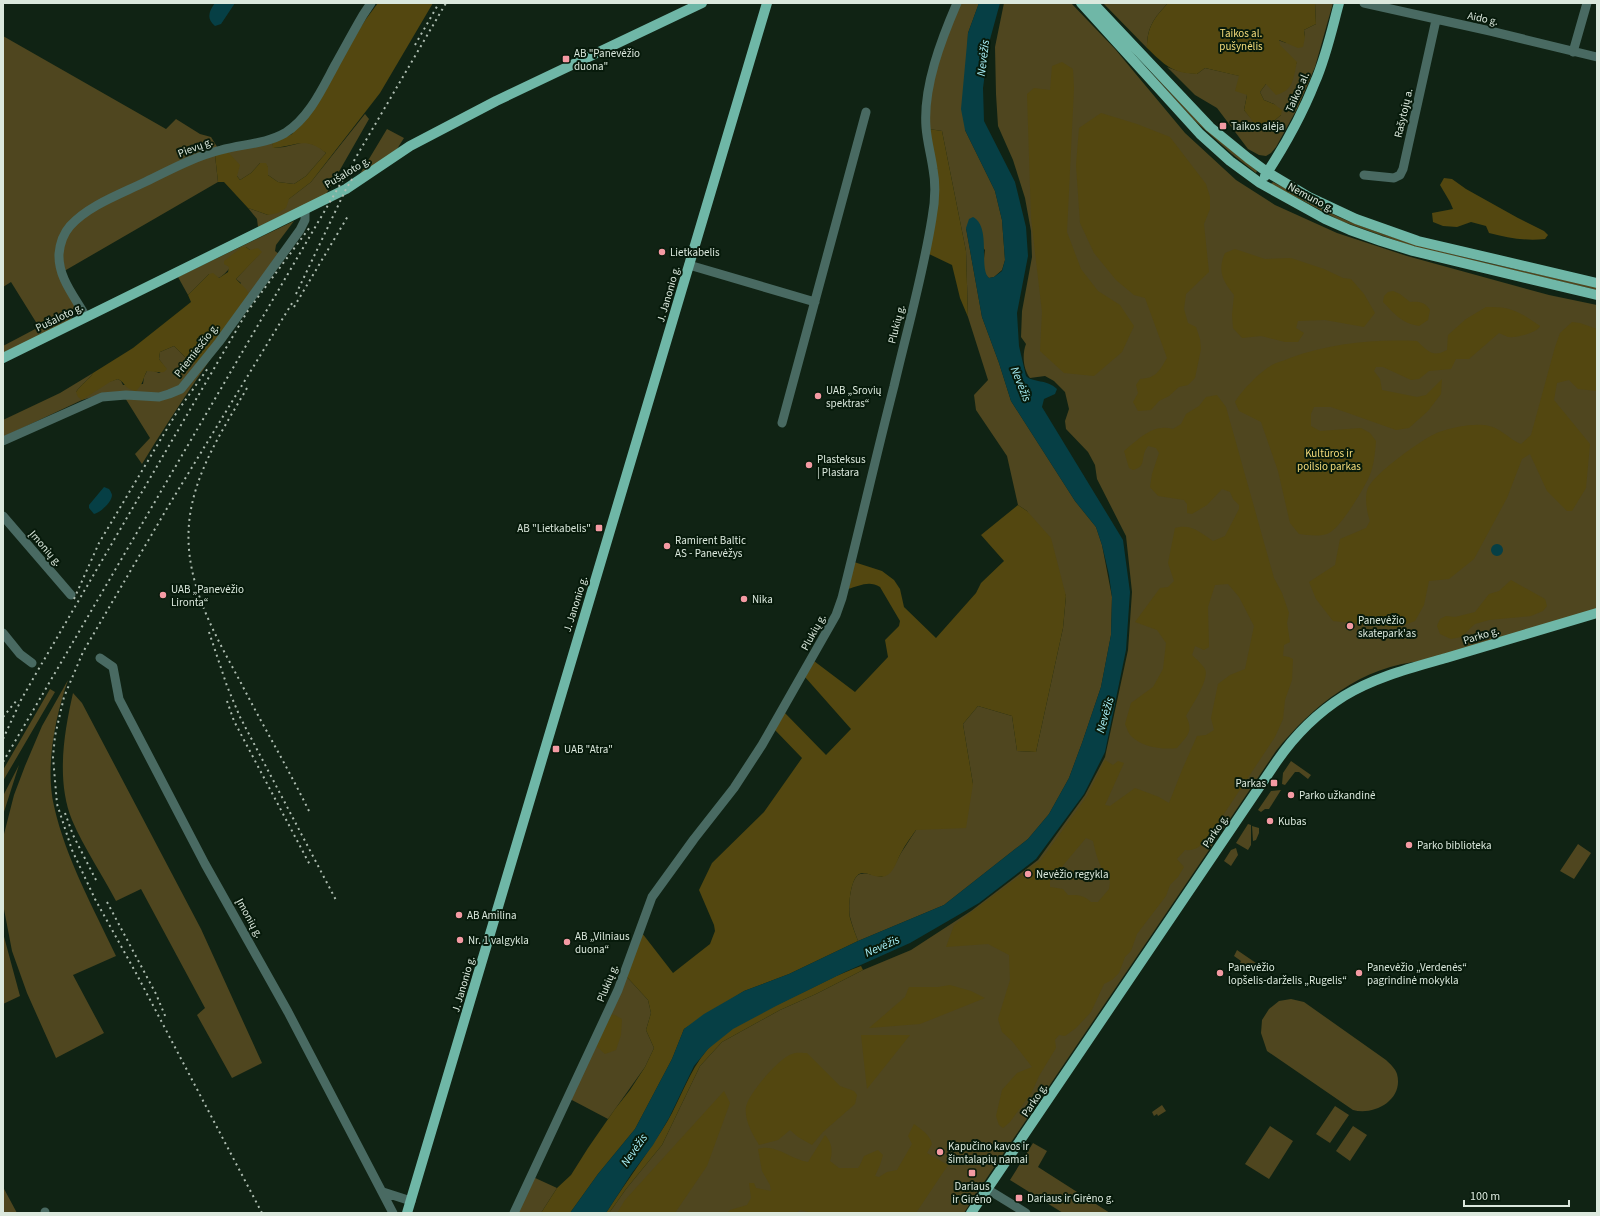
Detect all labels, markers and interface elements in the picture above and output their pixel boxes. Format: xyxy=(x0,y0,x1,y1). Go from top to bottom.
street label: Aido g. xyxy=(1466,8,1500,29)
park label: Taikos al. pušynėlis xyxy=(1219,26,1263,54)
water label: Nevėžis xyxy=(973,39,994,77)
place label: AB "Panevėžio duona" xyxy=(574,46,640,74)
marker: AB "Panevėžio duona" xyxy=(561,54,571,64)
street label: Taikos al. xyxy=(1282,70,1313,115)
street label: Rašytojų a. xyxy=(1391,87,1417,139)
place label: Taikos alėja xyxy=(1231,119,1284,134)
marker: Taikos alėja xyxy=(1218,121,1228,131)
street label: Pievų g. xyxy=(176,134,215,161)
street label: Pušaloto g. xyxy=(322,153,373,192)
street label: Nemuno g. xyxy=(1285,179,1337,216)
place label: Lietkabelis xyxy=(670,245,720,260)
marker: Lietkabelis xyxy=(657,247,667,257)
street label: J. Janonio g. xyxy=(653,264,684,324)
street label: Pušaloto g. xyxy=(33,299,86,335)
street label: Plukių g. xyxy=(884,303,909,345)
street label: Priemiesčio g. xyxy=(171,320,222,380)
water label: Nevėžis xyxy=(1006,364,1035,405)
place label: UAB „Srovių spektras“ xyxy=(826,383,882,411)
marker: UAB „Srovių spektras“ xyxy=(813,391,823,401)
park label: Kultūros ir poilsio parkas xyxy=(1297,446,1361,474)
place label: Plasteksus | Plastara xyxy=(817,452,866,480)
marker: Plasteksus | Plastara xyxy=(804,460,814,470)
place label: AB "Lietkabelis" xyxy=(517,521,591,536)
marker: AB "Lietkabelis" xyxy=(594,523,604,533)
street label: Įmonių g. xyxy=(26,527,66,570)
place label: Ramirent Baltic AS - Panevėžys xyxy=(675,533,746,561)
marker: Ramirent Baltic AS - Panevėžys xyxy=(662,541,672,551)
street label: J. Janonio g. xyxy=(560,574,591,634)
place label: UAB „Panevėžio Lironta“ xyxy=(171,582,244,610)
marker: UAB „Panevėžio Lironta“ xyxy=(158,590,168,600)
place label: Nika xyxy=(752,592,773,607)
marker: Nika xyxy=(739,594,749,604)
street label: Plukių g. xyxy=(797,611,830,653)
place label: Panevėžio skatepark'as xyxy=(1358,613,1416,641)
marker: Panevėžio skatepark'as xyxy=(1345,621,1355,631)
street label: Parko g. xyxy=(1461,623,1501,648)
water label: Nevėžis xyxy=(1092,695,1119,735)
place label: UAB "Atra" xyxy=(564,742,613,757)
marker: UAB "Atra" xyxy=(551,744,561,754)
place label: Parkas xyxy=(1235,776,1266,791)
marker: Parkas xyxy=(1269,778,1279,788)
place label: Parko užkandinė xyxy=(1299,788,1376,803)
marker: Parko užkandinė xyxy=(1286,790,1296,800)
street label: Parko g. xyxy=(1199,812,1232,851)
place label: Kubas xyxy=(1278,814,1307,829)
marker: Kubas xyxy=(1265,816,1275,826)
place label: Parko biblioteka xyxy=(1417,838,1492,853)
marker: Parko biblioteka xyxy=(1404,840,1414,850)
place label: Nevėžio regykla xyxy=(1036,867,1108,882)
marker: Nevėžio regykla xyxy=(1023,869,1033,879)
street label: Įmonių g. xyxy=(233,896,267,941)
place label: AB Amilina xyxy=(467,908,517,923)
marker: AB Amilina xyxy=(454,910,464,920)
place label: AB „Vilniaus duona“ xyxy=(575,929,630,957)
water label: Nevėžis xyxy=(862,931,903,962)
place label: Nr. 1 valgykla xyxy=(468,933,529,948)
marker: Nr. 1 valgykla xyxy=(455,935,465,945)
marker: AB „Vilniaus duona“ xyxy=(562,937,572,947)
street label: J. Janonio g. xyxy=(448,954,479,1014)
place label: Panevėžio lopšelis-darželis „Rugelis“ xyxy=(1228,960,1347,988)
place label: Panevėžio „Verdenės“ pagrindinė mokykla xyxy=(1367,960,1467,988)
street label: Plukių g. xyxy=(593,962,622,1004)
marker: Panevėžio lopšelis-darželis „Rugelis“ xyxy=(1215,968,1225,978)
marker: Panevėžio „Verdenės“ pagrindinė mokykla xyxy=(1354,968,1364,978)
street label: Parko g. xyxy=(1018,1081,1051,1120)
water label: Nevėžis xyxy=(617,1130,652,1170)
place label: Kapučino kavos ir šimtalapių namai xyxy=(948,1139,1029,1167)
marker: Kapučino kavos ir šimtalapių namai xyxy=(935,1147,945,1157)
marker: Dariaus ir Girėno xyxy=(967,1168,977,1178)
place label: Dariaus ir Girėno xyxy=(952,1179,992,1207)
scale bar xyxy=(1464,1182,1569,1208)
text: 100 m xyxy=(1470,1188,1500,1205)
place label: Dariaus ir Girėno g. xyxy=(1027,1191,1114,1206)
marker: Dariaus ir Girėno g. xyxy=(1014,1193,1024,1203)

